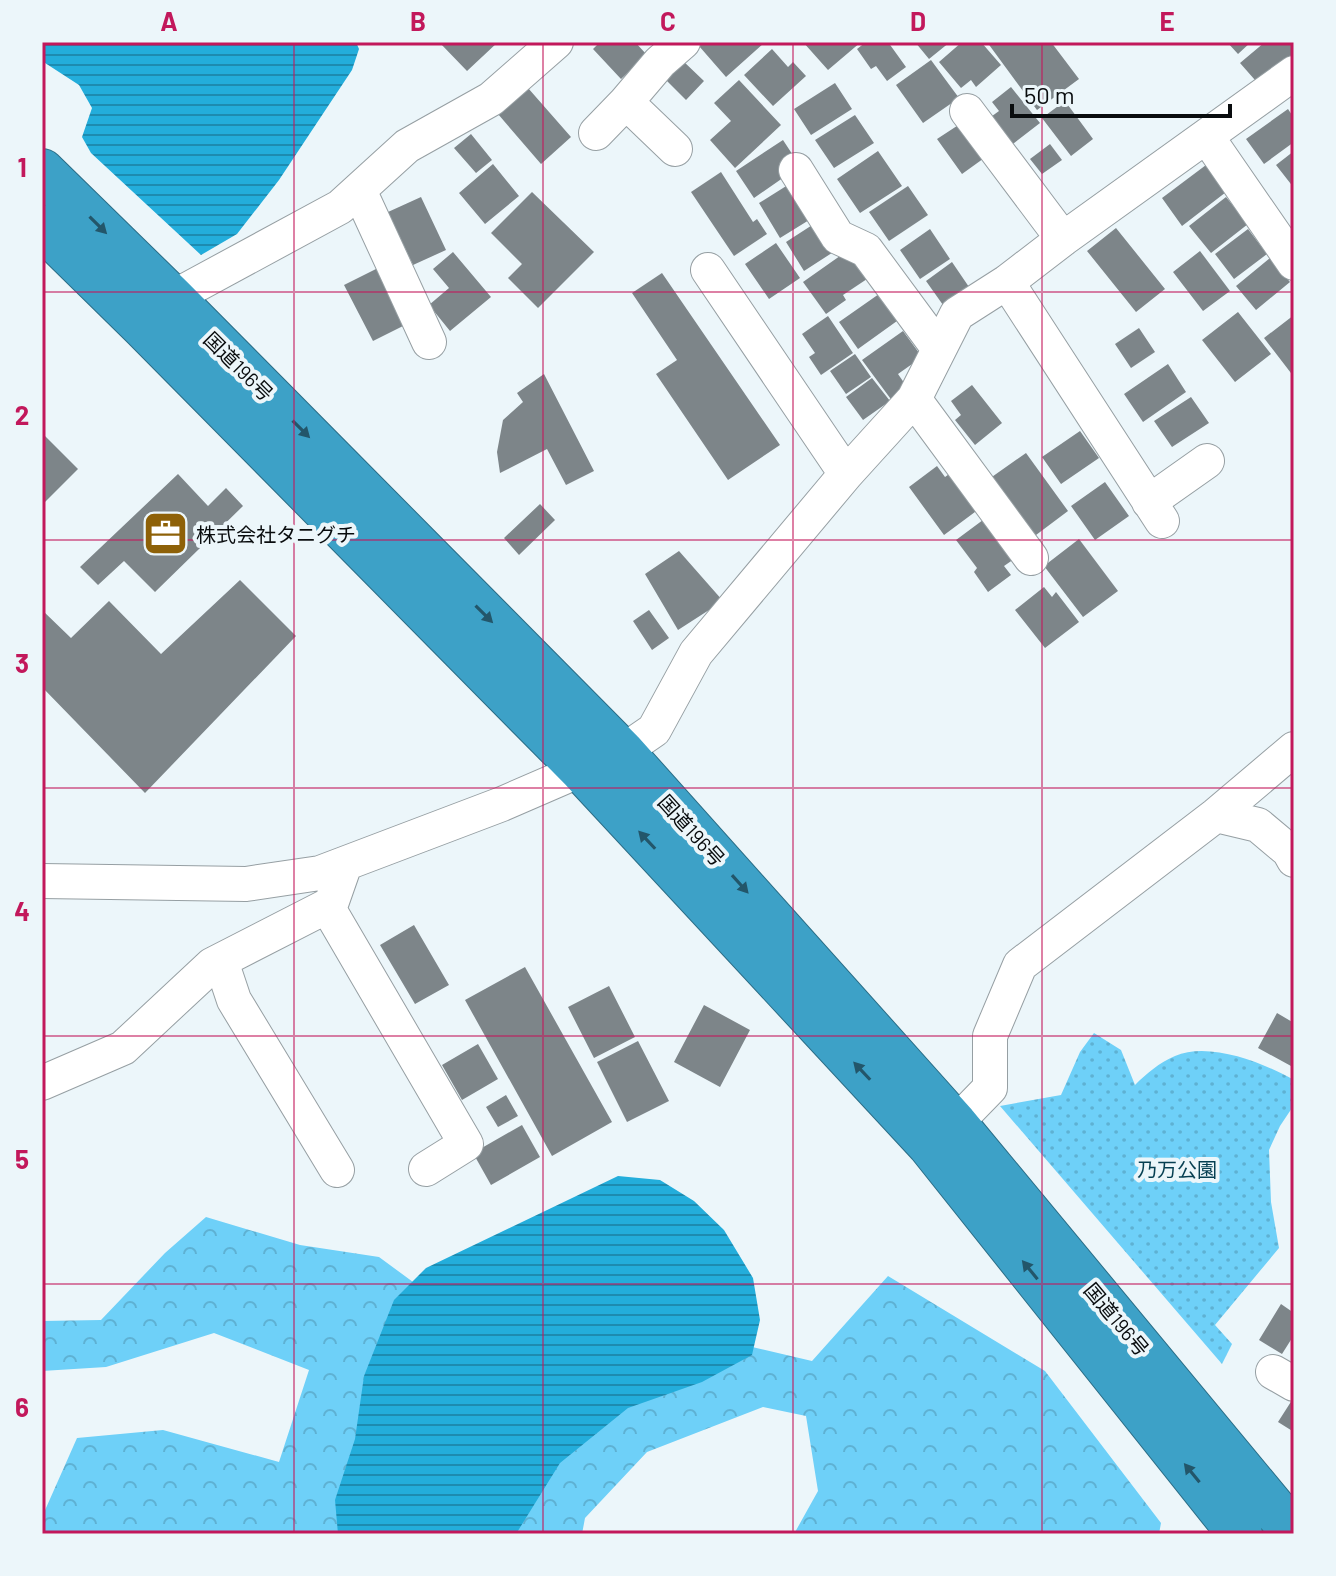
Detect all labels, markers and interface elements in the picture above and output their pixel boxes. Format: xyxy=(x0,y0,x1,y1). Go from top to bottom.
text: A xyxy=(160,5,178,36)
text: B xyxy=(410,5,426,36)
text: C xyxy=(660,5,676,36)
text: D xyxy=(910,5,926,36)
text: E xyxy=(1159,5,1175,36)
scale bar xyxy=(1012,68,1230,118)
text: 50 m xyxy=(1024,80,1075,109)
text: 1 xyxy=(17,151,27,182)
one-way arrow xyxy=(88,216,107,234)
street label: 国道196号 xyxy=(199,326,279,406)
text: 2 xyxy=(15,399,29,430)
one-way arrow xyxy=(291,419,310,438)
office icon: 株式会社タニグチ xyxy=(141,510,189,558)
place label: 株式会社タニグチ xyxy=(196,522,356,546)
one-way arrow xyxy=(474,604,493,623)
text: 3 xyxy=(15,647,29,678)
street label: 国道196号 xyxy=(654,789,730,871)
one-way arrow xyxy=(638,830,656,849)
one-way arrow xyxy=(731,873,748,893)
text: 4 xyxy=(14,895,30,926)
one-way arrow xyxy=(853,1062,871,1081)
text: 5 xyxy=(15,1143,29,1174)
park label: 乃万公園 xyxy=(1137,1157,1217,1181)
one-way arrow xyxy=(1022,1260,1038,1280)
street label: 国道196号 xyxy=(1080,1278,1154,1360)
text: 6 xyxy=(15,1391,29,1422)
one-way arrow xyxy=(1184,1463,1200,1483)

